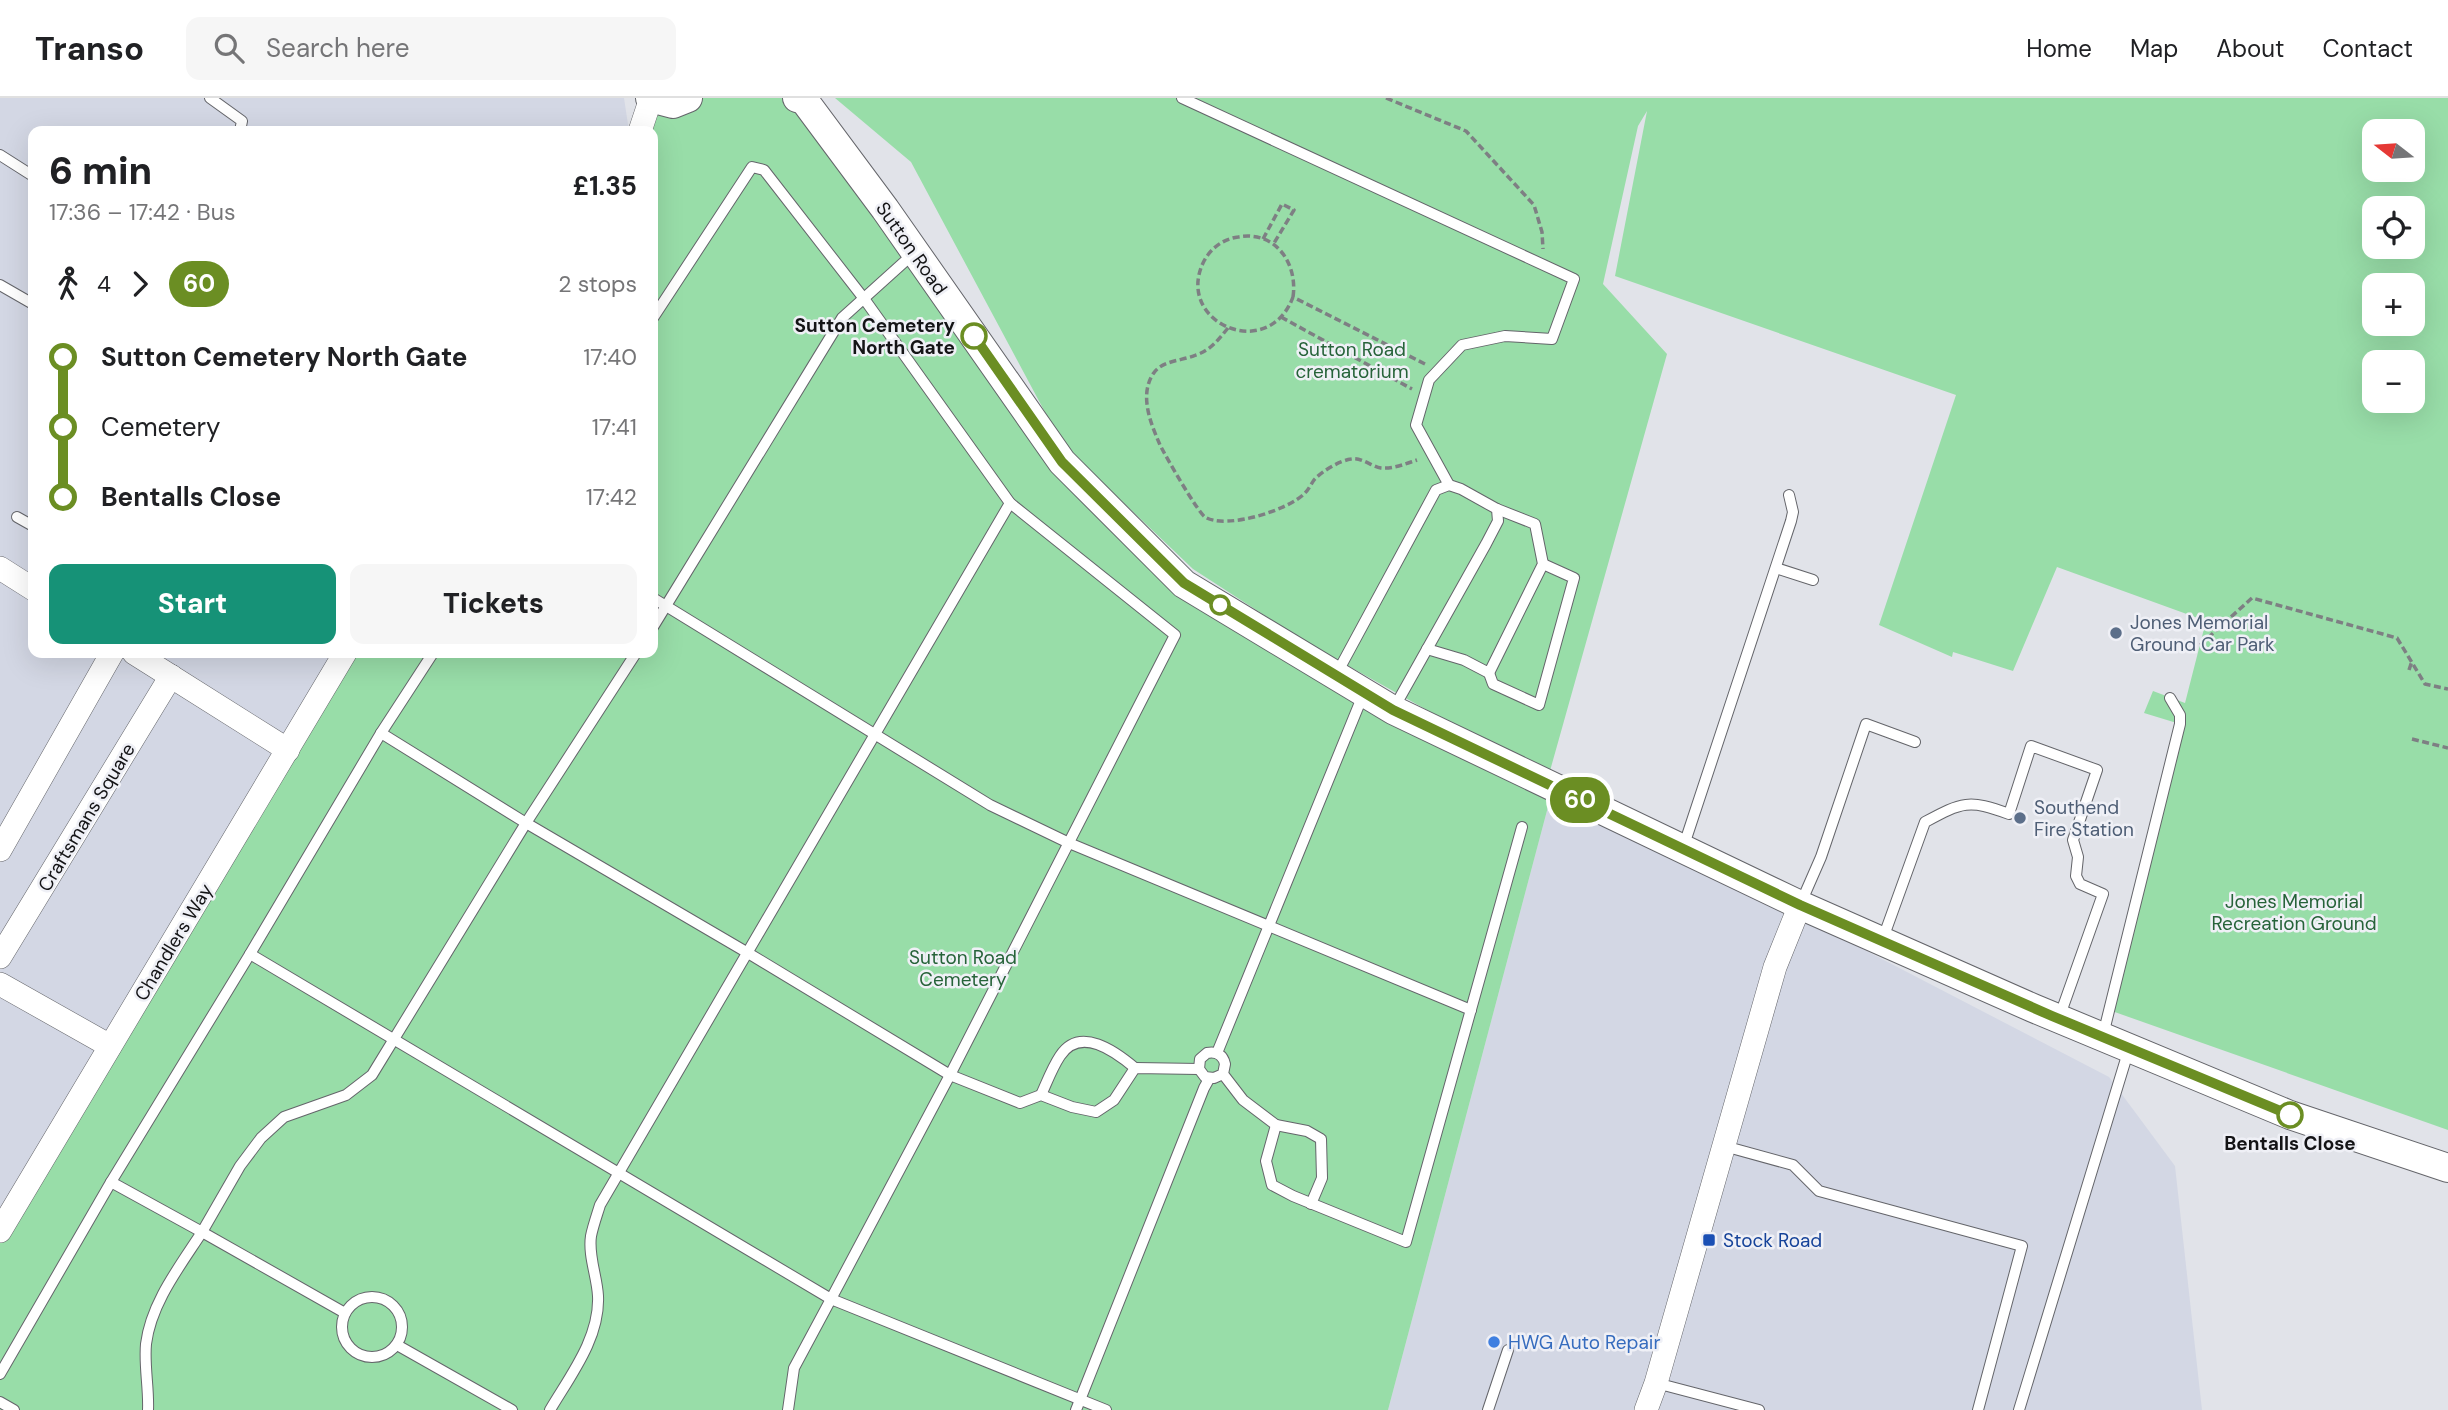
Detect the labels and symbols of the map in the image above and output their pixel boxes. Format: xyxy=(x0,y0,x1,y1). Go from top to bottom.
north arrow xyxy=(2362,119,2426,182)
street label: Sutton Road xyxy=(870,197,953,300)
place label: Sutton Cemetery North Gate xyxy=(795,313,956,360)
marker: Sutton Cemetery North Gate xyxy=(961,323,987,349)
park label: Sutton Road crematorium xyxy=(1295,337,1409,384)
unlabelled marker xyxy=(1210,595,1230,615)
place label: Jones Memorial Ground Car Park xyxy=(2130,610,2275,657)
marker: Jones Memorial Ground Car Park xyxy=(2108,625,2124,641)
street label: Craftsmans Square xyxy=(32,738,141,896)
line badge: 60 xyxy=(1548,777,1612,823)
place label: Southend Fire Station xyxy=(2034,795,2134,842)
marker: Southend Fire Station xyxy=(2012,810,2028,826)
street label: Chandlers Way xyxy=(129,879,218,1005)
park label: Jones Memorial Recreation Ground xyxy=(2211,889,2377,936)
park label: Sutton Road Cemetery xyxy=(909,945,1017,992)
marker: Bentalls Close xyxy=(2277,1102,2303,1128)
place label: Bentalls Close xyxy=(2224,1131,2356,1156)
place label: Stock Road xyxy=(1723,1228,1822,1253)
marker: Stock Road xyxy=(1701,1232,1717,1248)
place label: HWG Auto Repair xyxy=(1508,1330,1660,1355)
marker: HWG Auto Repair xyxy=(1486,1334,1502,1350)

